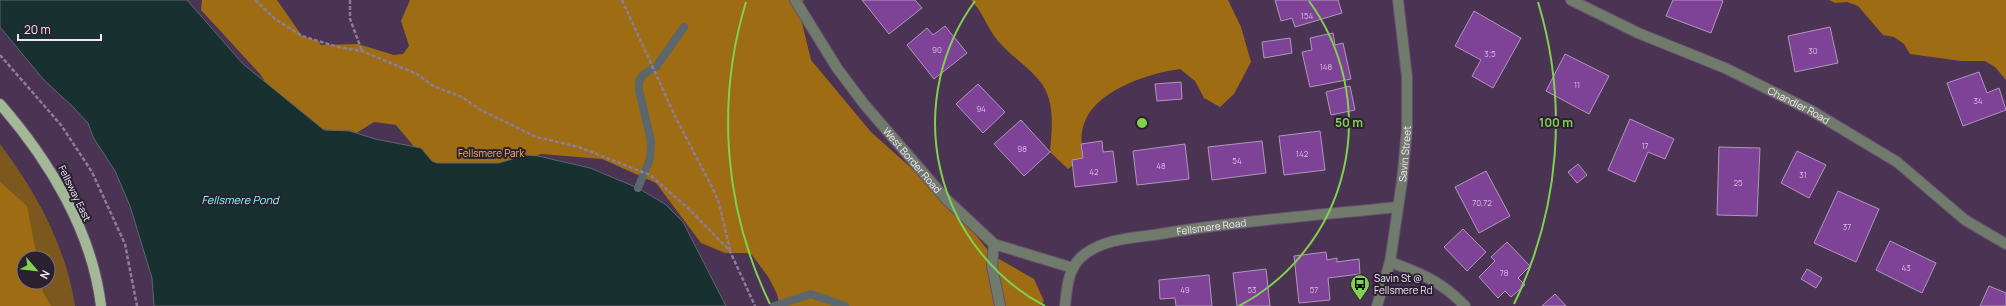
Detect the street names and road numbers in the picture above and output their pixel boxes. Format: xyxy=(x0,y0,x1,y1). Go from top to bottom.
street label: Chandler Road xyxy=(1765,83,1832,127)
street label: West Border Road xyxy=(880,124,945,196)
street label: Savin Street xyxy=(1395,126,1414,183)
street label: Fellsway East xyxy=(55,163,95,223)
street label: Fellsmere Road xyxy=(1176,215,1247,238)

